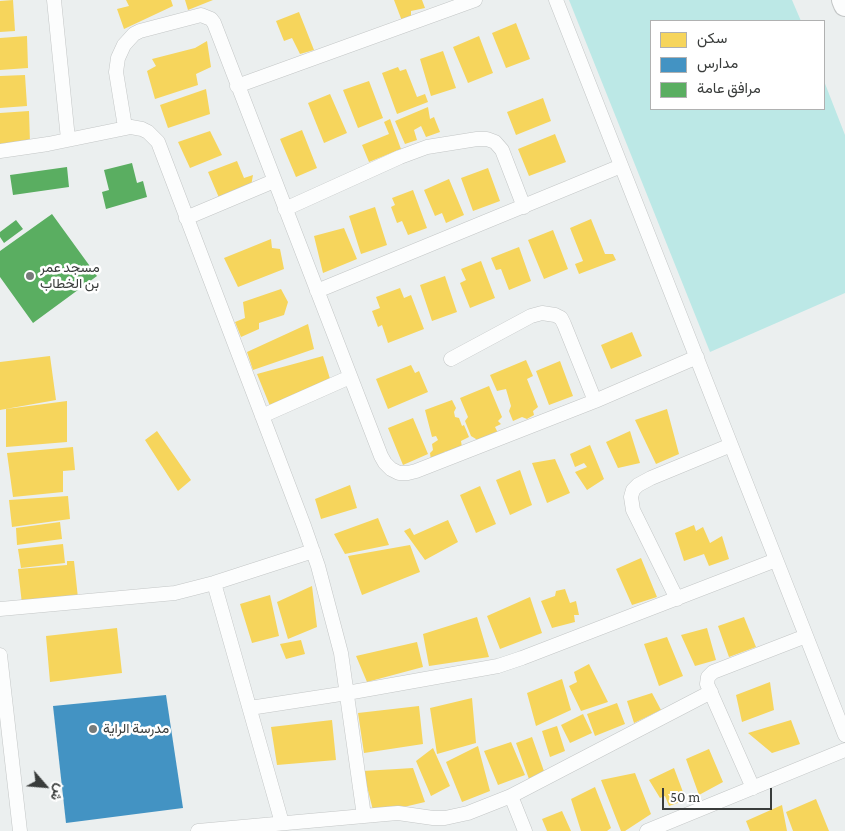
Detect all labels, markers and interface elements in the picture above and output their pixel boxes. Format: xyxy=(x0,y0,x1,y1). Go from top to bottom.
legend xyxy=(650,20,825,110)
text: سكن xyxy=(697,30,727,46)
text: مدارس xyxy=(697,55,738,71)
text: مرافق عامة xyxy=(697,80,761,96)
place label: مسجد عمر بن الخطاب xyxy=(40,260,100,292)
marker: مسجد عمر بن الخطاب xyxy=(24,270,36,282)
place label: مدرسة الراية xyxy=(103,721,169,737)
marker: مدرسة الراية xyxy=(87,723,99,735)
north arrow xyxy=(20,761,70,811)
scale bar xyxy=(665,778,775,810)
text: ش xyxy=(47,782,69,804)
text: 50 m xyxy=(670,789,700,805)

